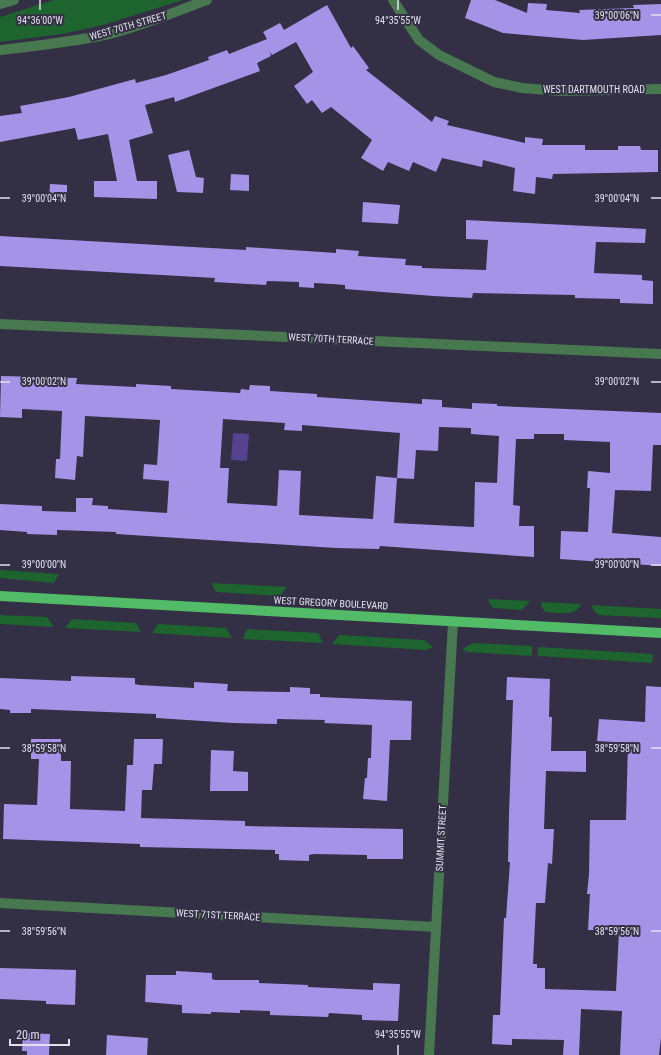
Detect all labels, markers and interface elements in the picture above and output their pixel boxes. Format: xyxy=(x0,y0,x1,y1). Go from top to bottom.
street label: WEST 70TH STREET xyxy=(88,10,168,42)
text: 39°00'06"N xyxy=(595,10,639,21)
text: 94°36'00"W xyxy=(17,15,63,26)
text: 94°35'55"W xyxy=(375,15,421,26)
street label: WEST DARTMOUTH ROAD xyxy=(543,84,645,95)
text: 39°00'04"N xyxy=(22,193,66,204)
text: 39°00'04"N xyxy=(595,193,639,204)
street label: WEST 70TH TERRACE xyxy=(288,331,374,347)
text: 39°00'02"N xyxy=(22,376,66,387)
text: 39°00'02"N xyxy=(595,376,639,387)
text: 39°00'00"N xyxy=(22,559,66,570)
text: 39°00'00"N xyxy=(595,559,639,570)
street label: WEST GREGORY BOULEVARD xyxy=(273,595,389,612)
text: 38°59'58"N xyxy=(22,743,66,754)
text: 38°59'58"N xyxy=(595,743,639,754)
street label: SUMMIT STREET xyxy=(434,804,448,872)
street label: WEST 71ST TERRACE xyxy=(176,907,260,923)
text: 38°59'56"N xyxy=(22,926,66,937)
text: 38°59'56"N xyxy=(595,926,639,937)
scale bar xyxy=(10,1021,69,1047)
text: 20 m xyxy=(16,1028,40,1042)
text: 94°35'55"W xyxy=(375,1029,421,1040)

